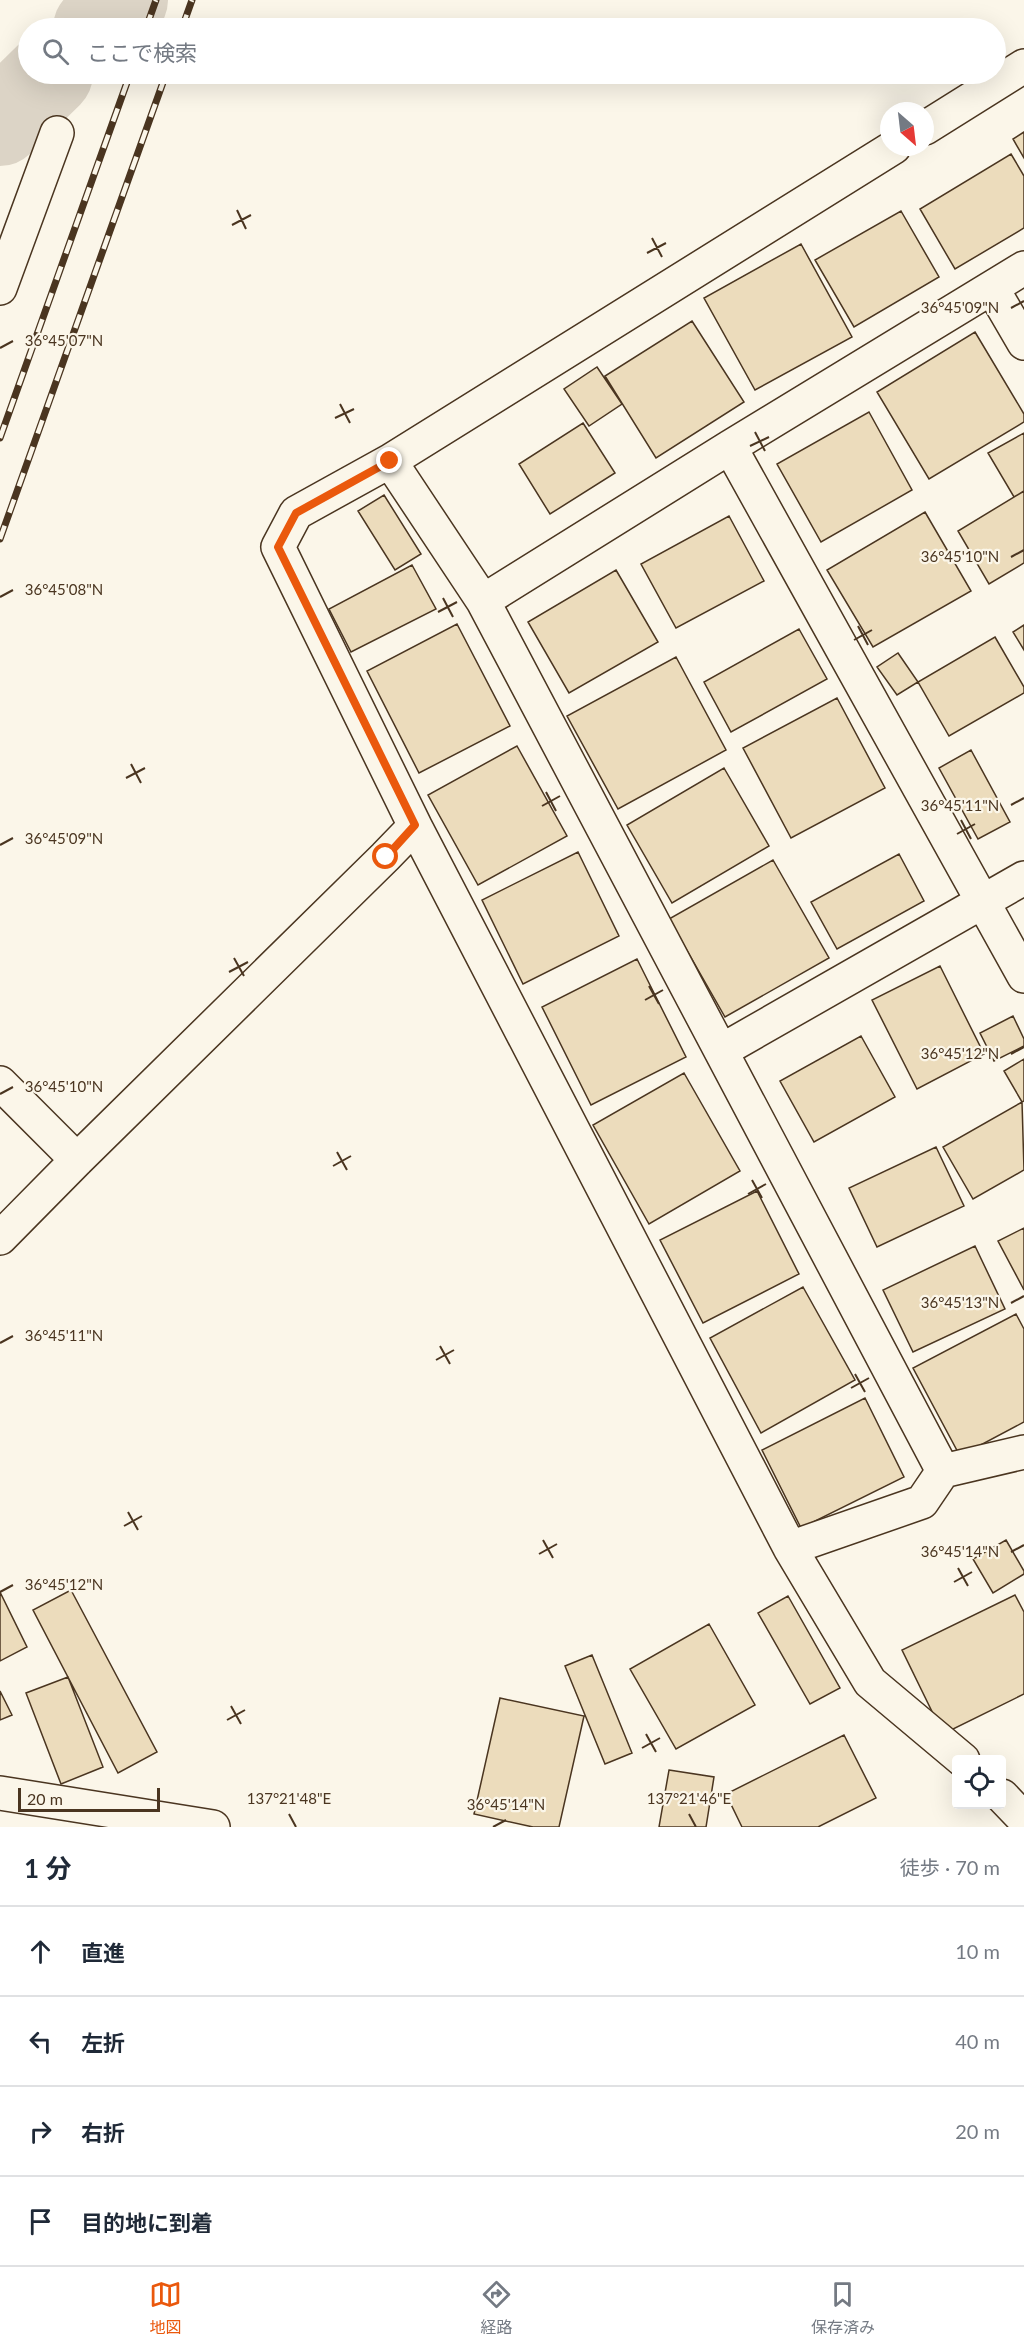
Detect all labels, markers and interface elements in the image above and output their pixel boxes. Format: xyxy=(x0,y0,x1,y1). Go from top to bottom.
search box xyxy=(18,18,1006,84)
icon: search xyxy=(39,35,72,68)
text: ここで検索 xyxy=(87,39,197,66)
north arrow xyxy=(880,102,934,156)
text: 36°45'09"N xyxy=(921,298,999,316)
text: 36°45'07"N xyxy=(25,331,103,349)
route end xyxy=(376,447,402,473)
text: 36°45'10"N xyxy=(921,547,999,565)
text: 36°45'08"N xyxy=(25,580,103,598)
text: 36°45'11"N xyxy=(921,796,999,814)
text: 36°45'09"N xyxy=(25,829,103,847)
route start xyxy=(372,843,398,869)
text: 36°45'12"N xyxy=(921,1044,999,1062)
text: 36°45'10"N xyxy=(25,1077,103,1095)
text: 36°45'13"N xyxy=(921,1293,999,1311)
text: 36°45'11"N xyxy=(25,1326,103,1344)
text: 36°45'14"N xyxy=(921,1542,999,1560)
text: 36°45'12"N xyxy=(25,1575,103,1593)
map controls xyxy=(952,1755,1006,1809)
button: locate xyxy=(952,1755,1006,1809)
scale bar xyxy=(18,1785,160,1812)
text: 20 m xyxy=(27,1789,63,1808)
text: 137°21'48"E xyxy=(247,1789,331,1807)
text: 137°21'46"E xyxy=(647,1789,731,1807)
text: 36°45'14"N xyxy=(467,1795,545,1813)
text: 1 分 xyxy=(24,1852,71,1884)
text: 徒歩 · 70 m xyxy=(900,1855,1000,1879)
icon: ahead xyxy=(24,1935,57,1968)
text: 直進 xyxy=(81,1939,125,1966)
text: 10 m xyxy=(955,1939,1000,1963)
icon: left xyxy=(24,2025,57,2058)
text: 左折 xyxy=(81,2029,125,2056)
text: 40 m xyxy=(955,2029,1000,2053)
icon: right xyxy=(24,2115,57,2148)
text: 右折 xyxy=(81,2119,125,2146)
text: 20 m xyxy=(955,2119,1000,2143)
icon: arrive xyxy=(24,2205,57,2238)
text: 目的地に到着 xyxy=(81,2209,213,2236)
tab: 地図 xyxy=(149,2278,182,2338)
tab: 経路 xyxy=(480,2278,513,2338)
tab: 保存済み xyxy=(811,2278,875,2338)

